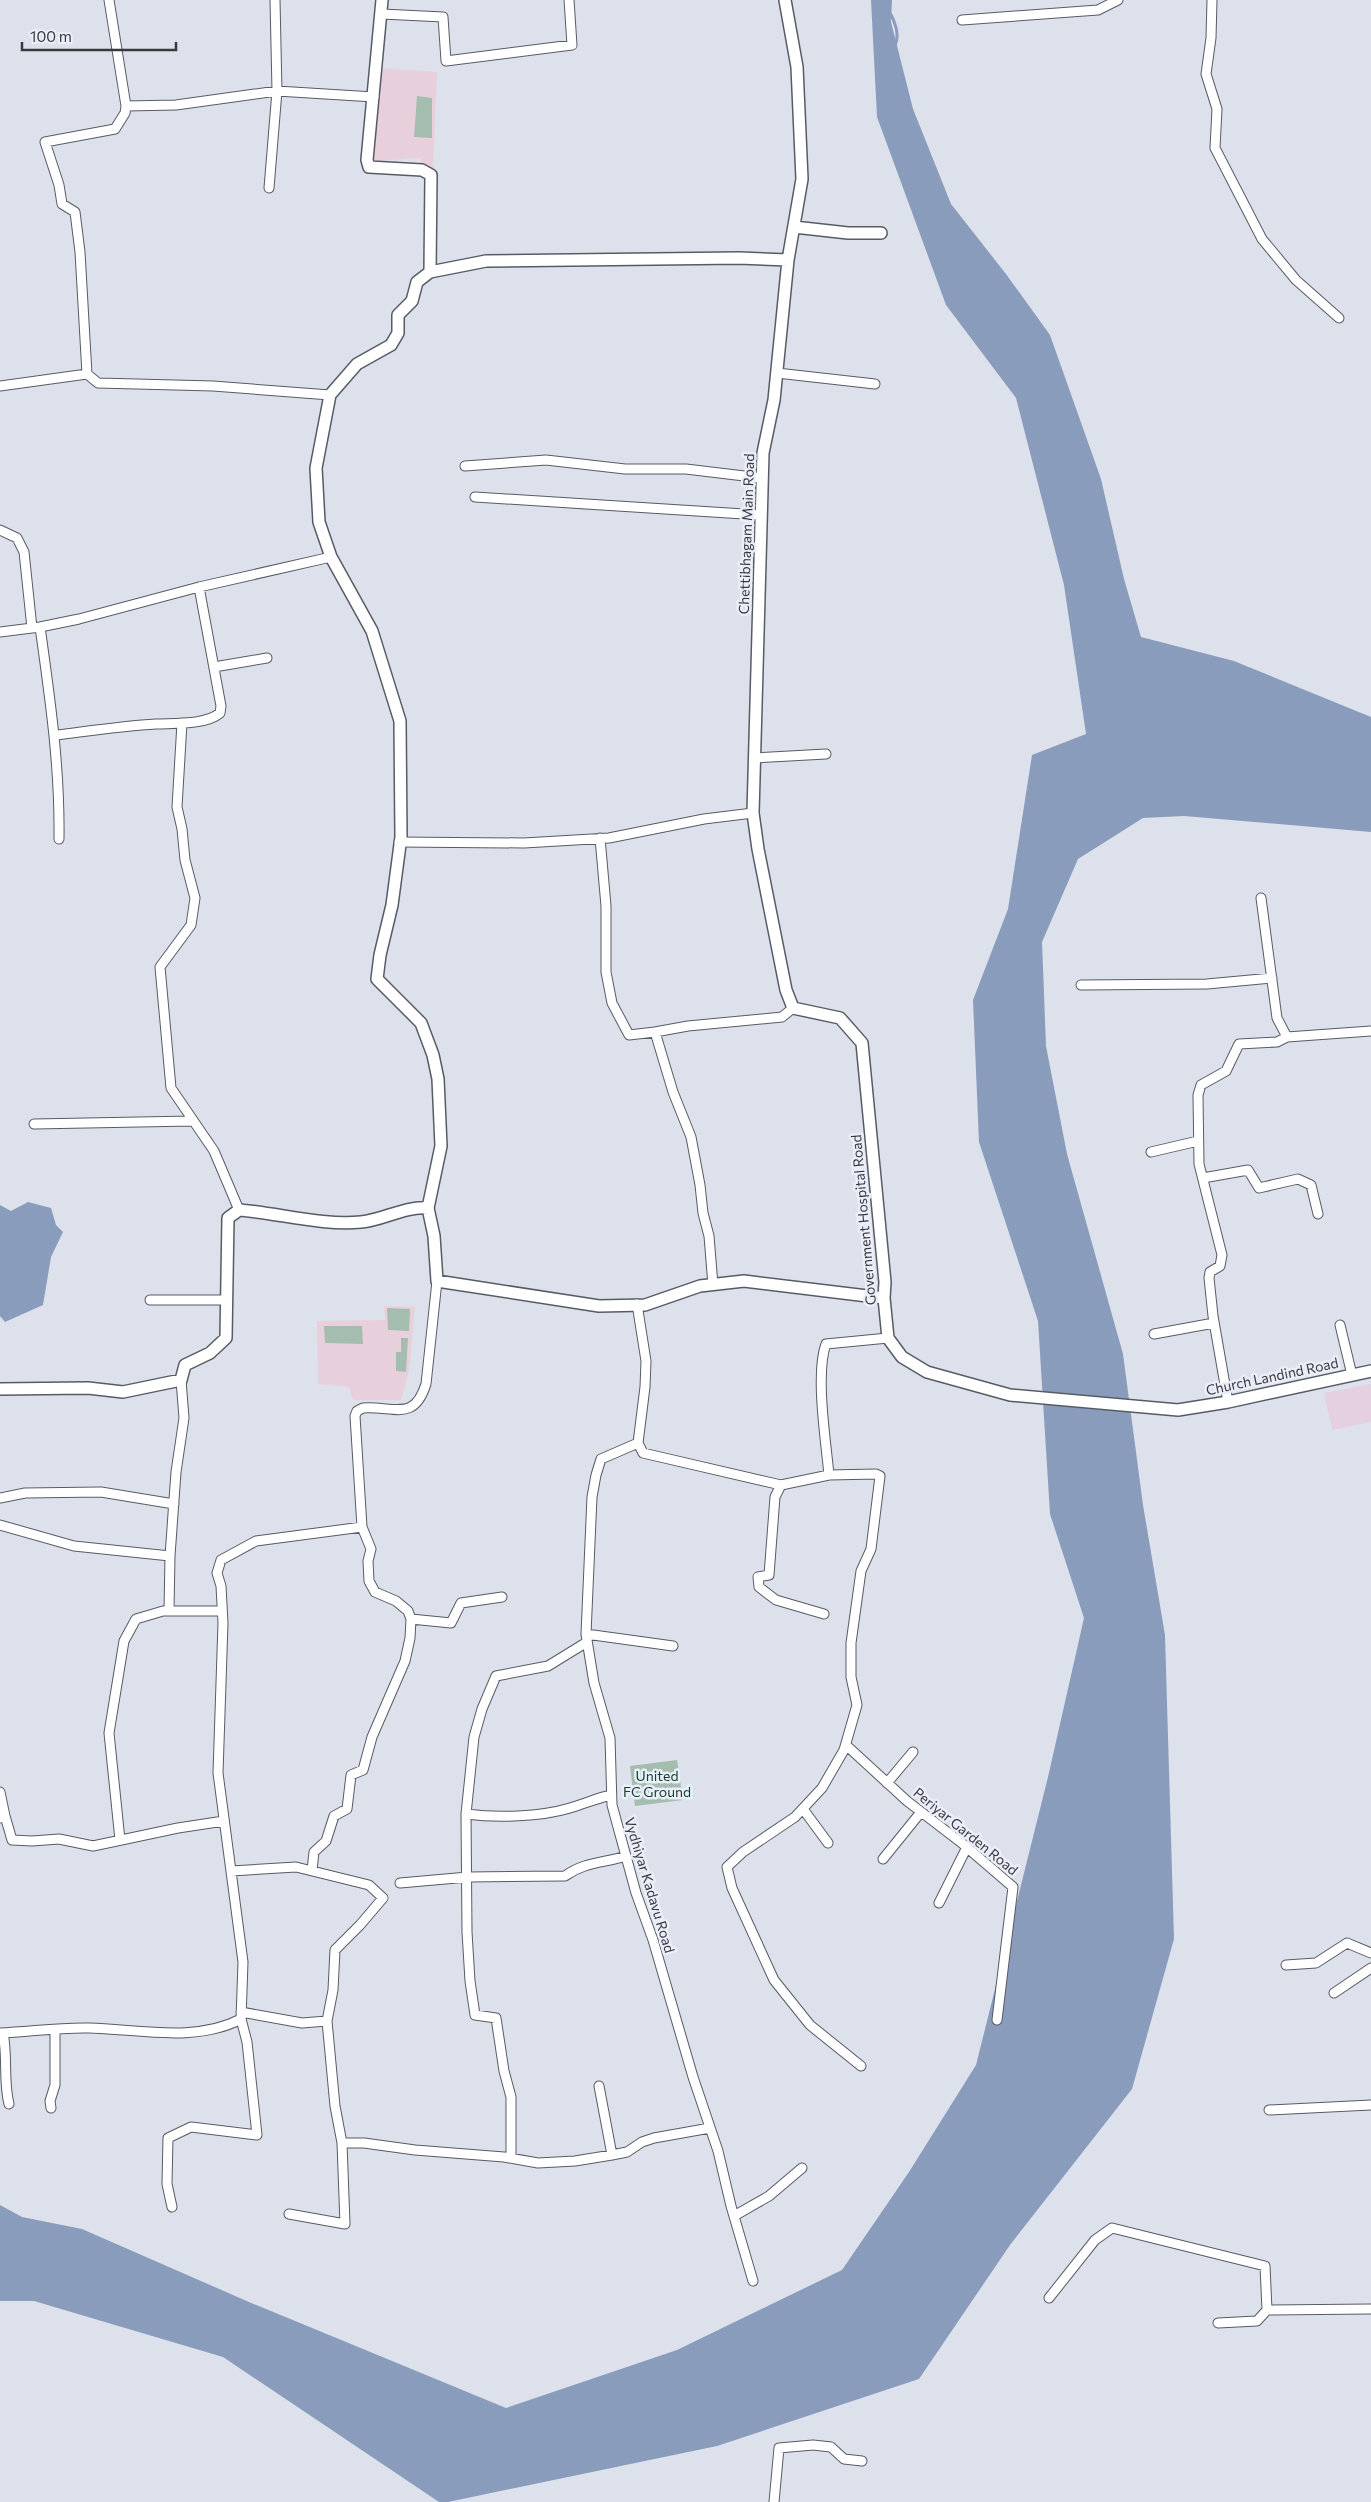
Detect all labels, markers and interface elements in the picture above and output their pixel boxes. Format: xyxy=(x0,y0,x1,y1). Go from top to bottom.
scale bar xyxy=(22,20,176,52)
text: 100 m xyxy=(30,27,72,45)
street label: Chettibhagam Main Road xyxy=(735,453,757,615)
street label: Government Hospital Road xyxy=(847,1134,879,1306)
street label: Church Landind Road xyxy=(1204,1354,1340,1398)
park label: United FC Ground xyxy=(623,1767,691,1800)
street label: Periyar Garden Road xyxy=(910,1784,1022,1878)
street label: Vydhiyar Kadavu Road xyxy=(621,1815,679,1955)

